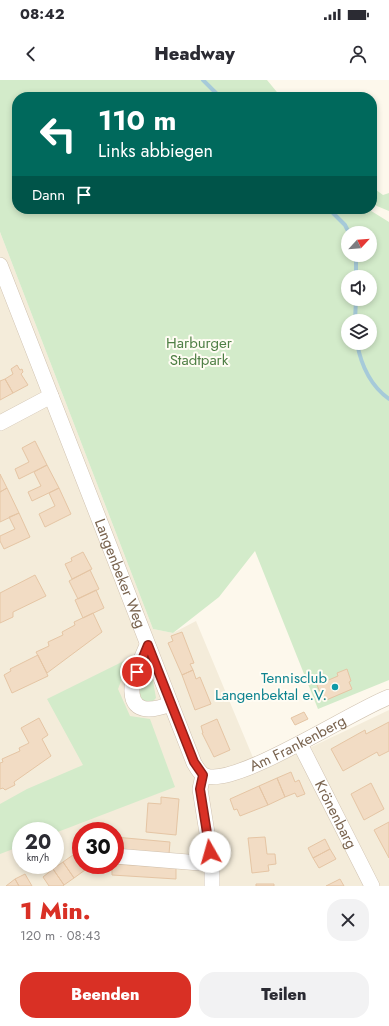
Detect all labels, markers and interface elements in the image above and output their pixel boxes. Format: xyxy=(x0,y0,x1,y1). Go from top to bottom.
text: 08:42 xyxy=(20,3,64,25)
text: Headway xyxy=(154,41,235,67)
icon: back xyxy=(20,43,42,65)
icon: person xyxy=(347,43,369,65)
text: 110 m xyxy=(98,100,176,141)
icon: left xyxy=(32,108,84,160)
text: Links abbiegen xyxy=(98,138,213,164)
text: Dann xyxy=(32,184,65,206)
icon: arrive xyxy=(73,184,95,206)
north arrow xyxy=(341,226,377,262)
map controls xyxy=(341,226,377,350)
button: sound xyxy=(341,270,377,306)
button: layers xyxy=(341,314,377,350)
park label: Harburger Stadtpark xyxy=(166,332,233,371)
street label: Langenbeker Weg xyxy=(89,515,151,632)
pin xyxy=(120,655,154,689)
icon: arrive xyxy=(126,661,148,683)
place label: Tennisclub Langenbektal e.V. xyxy=(215,667,327,706)
marker: Tennisclub Langenbektal e.V. xyxy=(330,682,340,692)
street label: Am Frankenberg xyxy=(246,710,350,777)
street label: Krönenbarg xyxy=(309,776,362,853)
speed limit sign: 30 xyxy=(72,822,124,874)
text: 20 xyxy=(25,828,51,857)
position arrow xyxy=(189,831,231,873)
text: km/h xyxy=(27,850,49,865)
text: 1 Min. xyxy=(20,893,91,928)
button: close xyxy=(327,899,369,941)
text: 120 m · 08:43 xyxy=(20,926,100,945)
button: Beenden xyxy=(20,972,191,1018)
button: Teilen xyxy=(199,972,369,1018)

